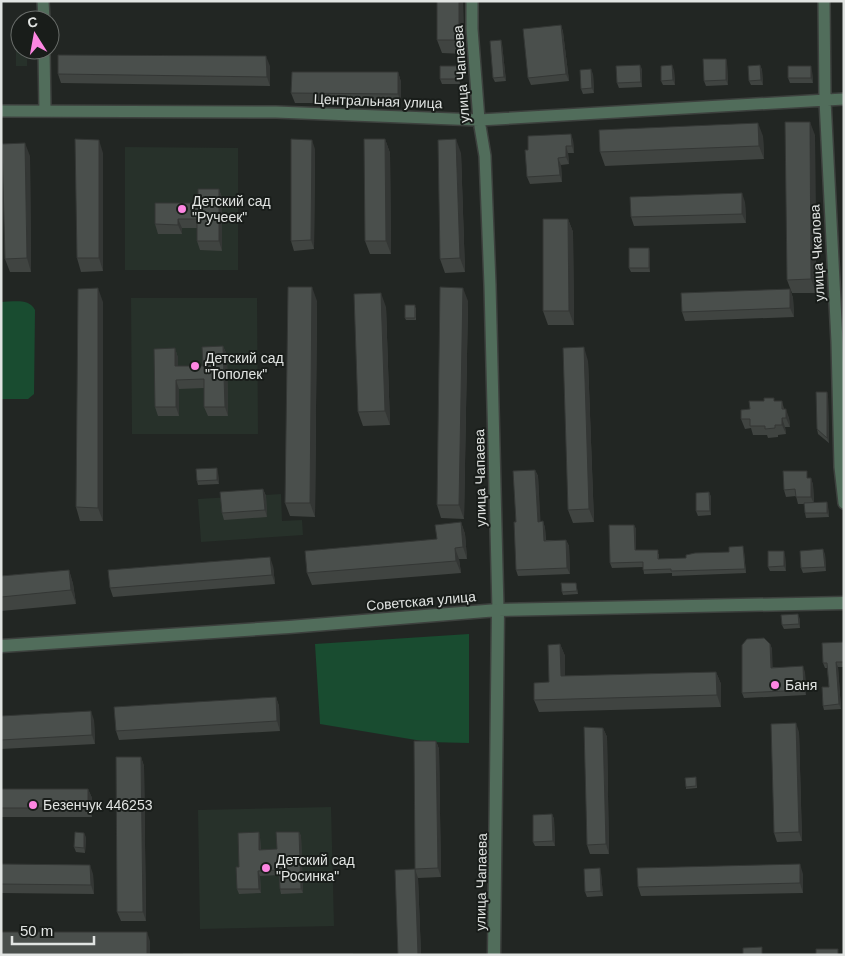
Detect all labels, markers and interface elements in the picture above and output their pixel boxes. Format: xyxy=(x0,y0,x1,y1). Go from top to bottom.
north arrow xyxy=(10,10,60,60)
text: С xyxy=(26,13,39,31)
street label: улица Чапаева xyxy=(450,24,472,123)
street label: Центральная улица xyxy=(313,91,443,111)
place label: Детский сад "Ручеек" xyxy=(192,193,271,225)
marker: Детский сад "Ручеек" xyxy=(176,203,188,215)
street label: улица Чкалова xyxy=(806,204,828,302)
place label: Детский сад "Тополек" xyxy=(205,350,284,382)
marker: Детский сад "Тополек" xyxy=(189,360,201,372)
street label: улица Чапаева xyxy=(471,429,489,527)
street label: Советская улица xyxy=(366,588,477,614)
place label: Баня xyxy=(785,677,817,693)
marker: Баня xyxy=(769,679,781,691)
place label: Безенчук 446253 xyxy=(43,797,153,813)
marker: Безенчук 446253 xyxy=(27,799,39,811)
street label: улица Чапаева xyxy=(472,833,490,931)
place label: Детский сад "Росинка" xyxy=(276,852,355,884)
marker: Детский сад "Росинка" xyxy=(260,862,272,874)
scale bar xyxy=(12,914,95,946)
text: 50 m xyxy=(20,922,53,939)

